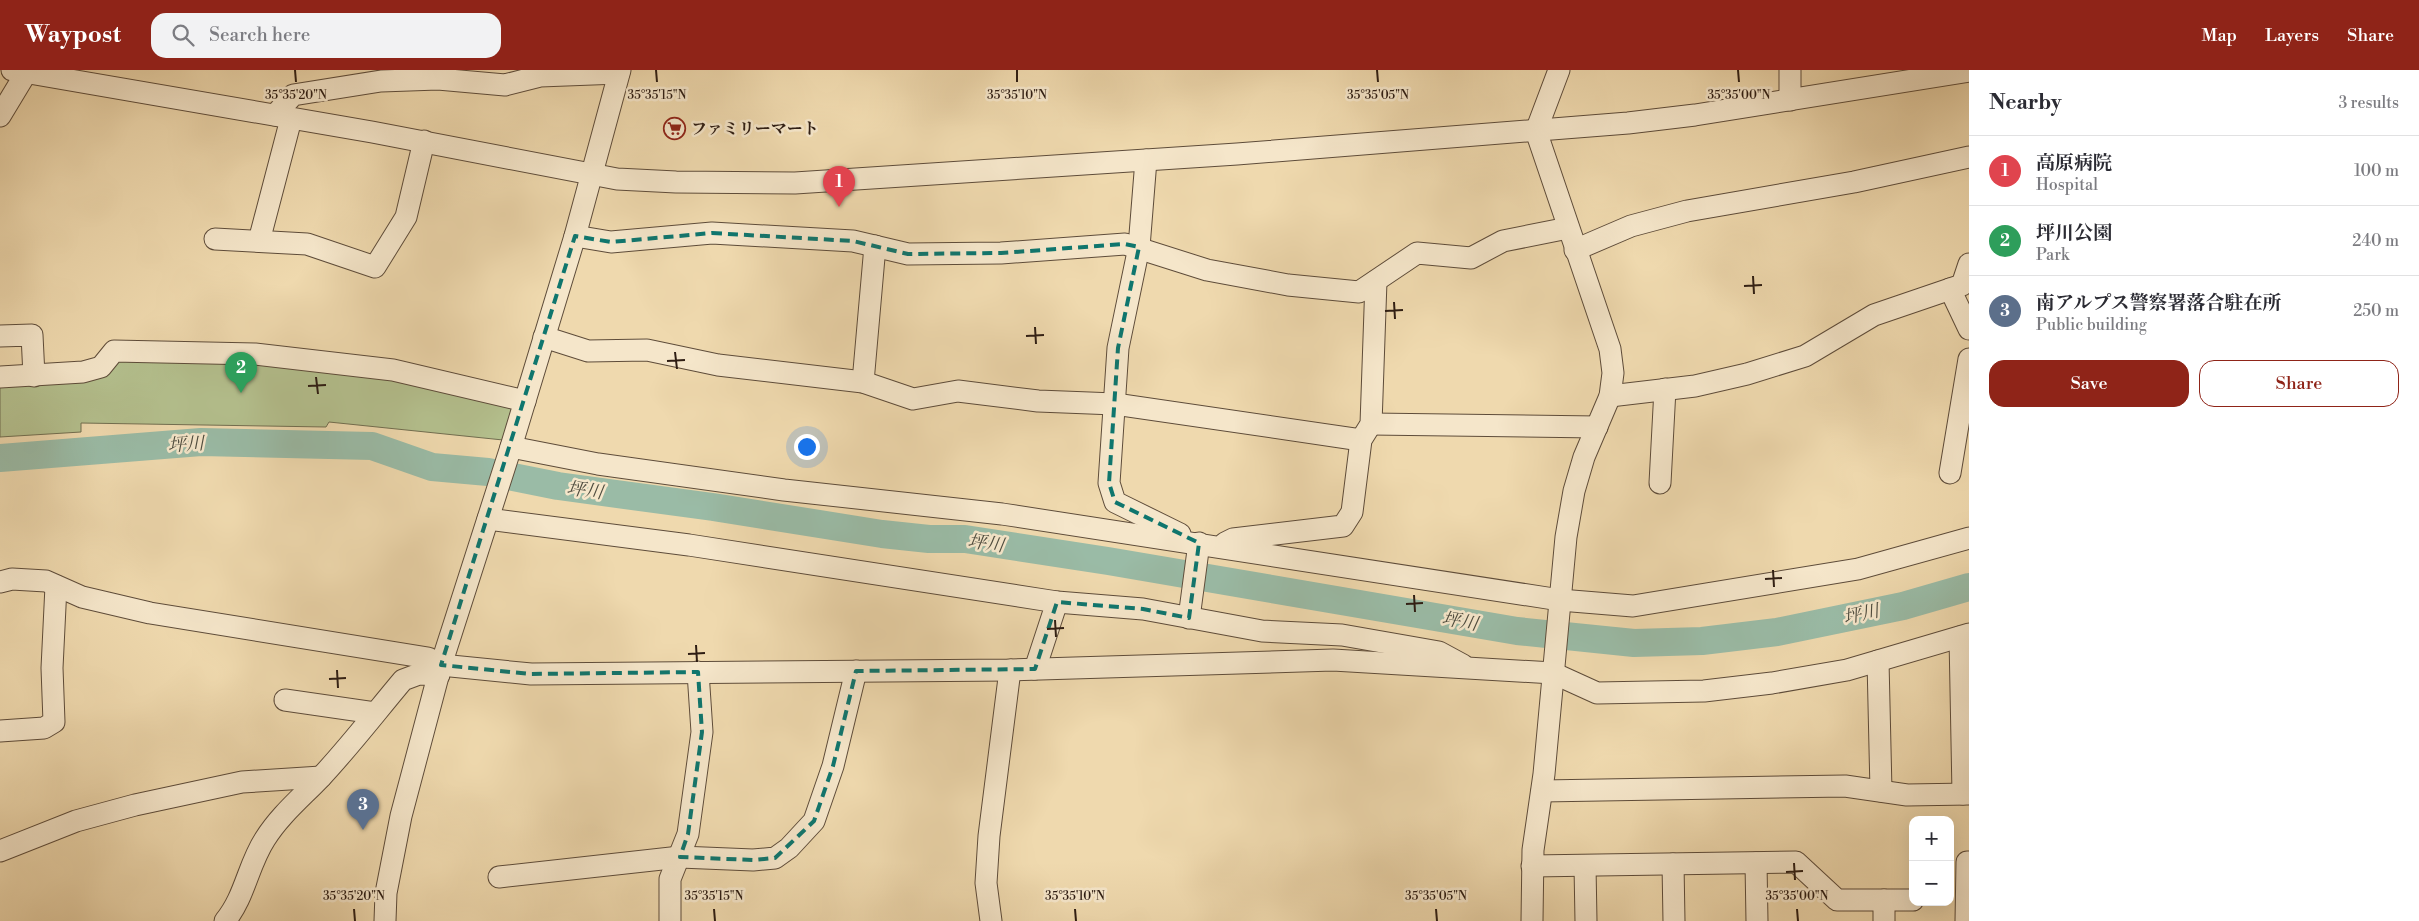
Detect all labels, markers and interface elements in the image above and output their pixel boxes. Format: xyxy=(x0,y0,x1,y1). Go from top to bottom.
search box xyxy=(151,13,501,58)
text: Waypost xyxy=(25,20,121,50)
icon: search xyxy=(169,21,197,49)
text: Search here xyxy=(209,23,310,47)
text: Map xyxy=(2202,24,2237,47)
text: Layers xyxy=(2265,24,2319,47)
text: Share xyxy=(2347,24,2394,47)
text: 35°35'20"N xyxy=(265,88,327,103)
text: 35°35'15"N xyxy=(628,88,687,103)
text: 35°35'10"N xyxy=(987,88,1047,103)
text: 35°35'05"N xyxy=(1347,88,1409,103)
text: 35°35'00"N xyxy=(1707,88,1771,103)
text: Nearby xyxy=(1989,90,2062,116)
text: 3 results xyxy=(2338,93,2399,113)
supermarket icon: ファミリーマート xyxy=(663,116,687,140)
place label: ファミリーマート xyxy=(691,119,819,139)
text: 高原病院 xyxy=(2036,151,2112,175)
text: 1 xyxy=(2001,161,2009,181)
text: 100 m xyxy=(2354,161,2399,181)
pin: 1 xyxy=(823,166,855,207)
text: Hospital xyxy=(2036,175,2098,195)
text: 坪川公園 xyxy=(2036,221,2112,245)
text: 2 xyxy=(2000,231,2010,251)
text: 240 m xyxy=(2352,231,2399,251)
text: Park xyxy=(2036,245,2069,265)
text: 南アルプス警察署落合駐在所 xyxy=(2036,291,2281,315)
text: 3 xyxy=(2000,301,2010,321)
text: 250 m xyxy=(2353,301,2399,321)
text: Public building xyxy=(2036,315,2147,335)
pin: 2 xyxy=(225,352,257,393)
button: Save xyxy=(1989,360,2189,407)
button: Share xyxy=(2199,360,2399,407)
water label: 坪川 xyxy=(167,432,207,457)
your location xyxy=(794,434,820,460)
water label: 坪川 xyxy=(566,477,606,505)
water label: 坪川 xyxy=(967,530,1007,558)
water label: 坪川 xyxy=(1841,599,1883,629)
water label: 坪川 xyxy=(1440,607,1482,636)
pin: 3 xyxy=(347,789,379,830)
map controls xyxy=(1909,816,1954,906)
button: + xyxy=(1909,816,1954,861)
button: − xyxy=(1909,861,1954,906)
text: 35°35'20"N xyxy=(323,889,385,904)
text: 35°35'15"N xyxy=(685,889,744,904)
text: 35°35'10"N xyxy=(1045,889,1105,904)
text: 35°35'05"N xyxy=(1405,889,1467,904)
text: 35°35'00"N xyxy=(1765,889,1829,904)

